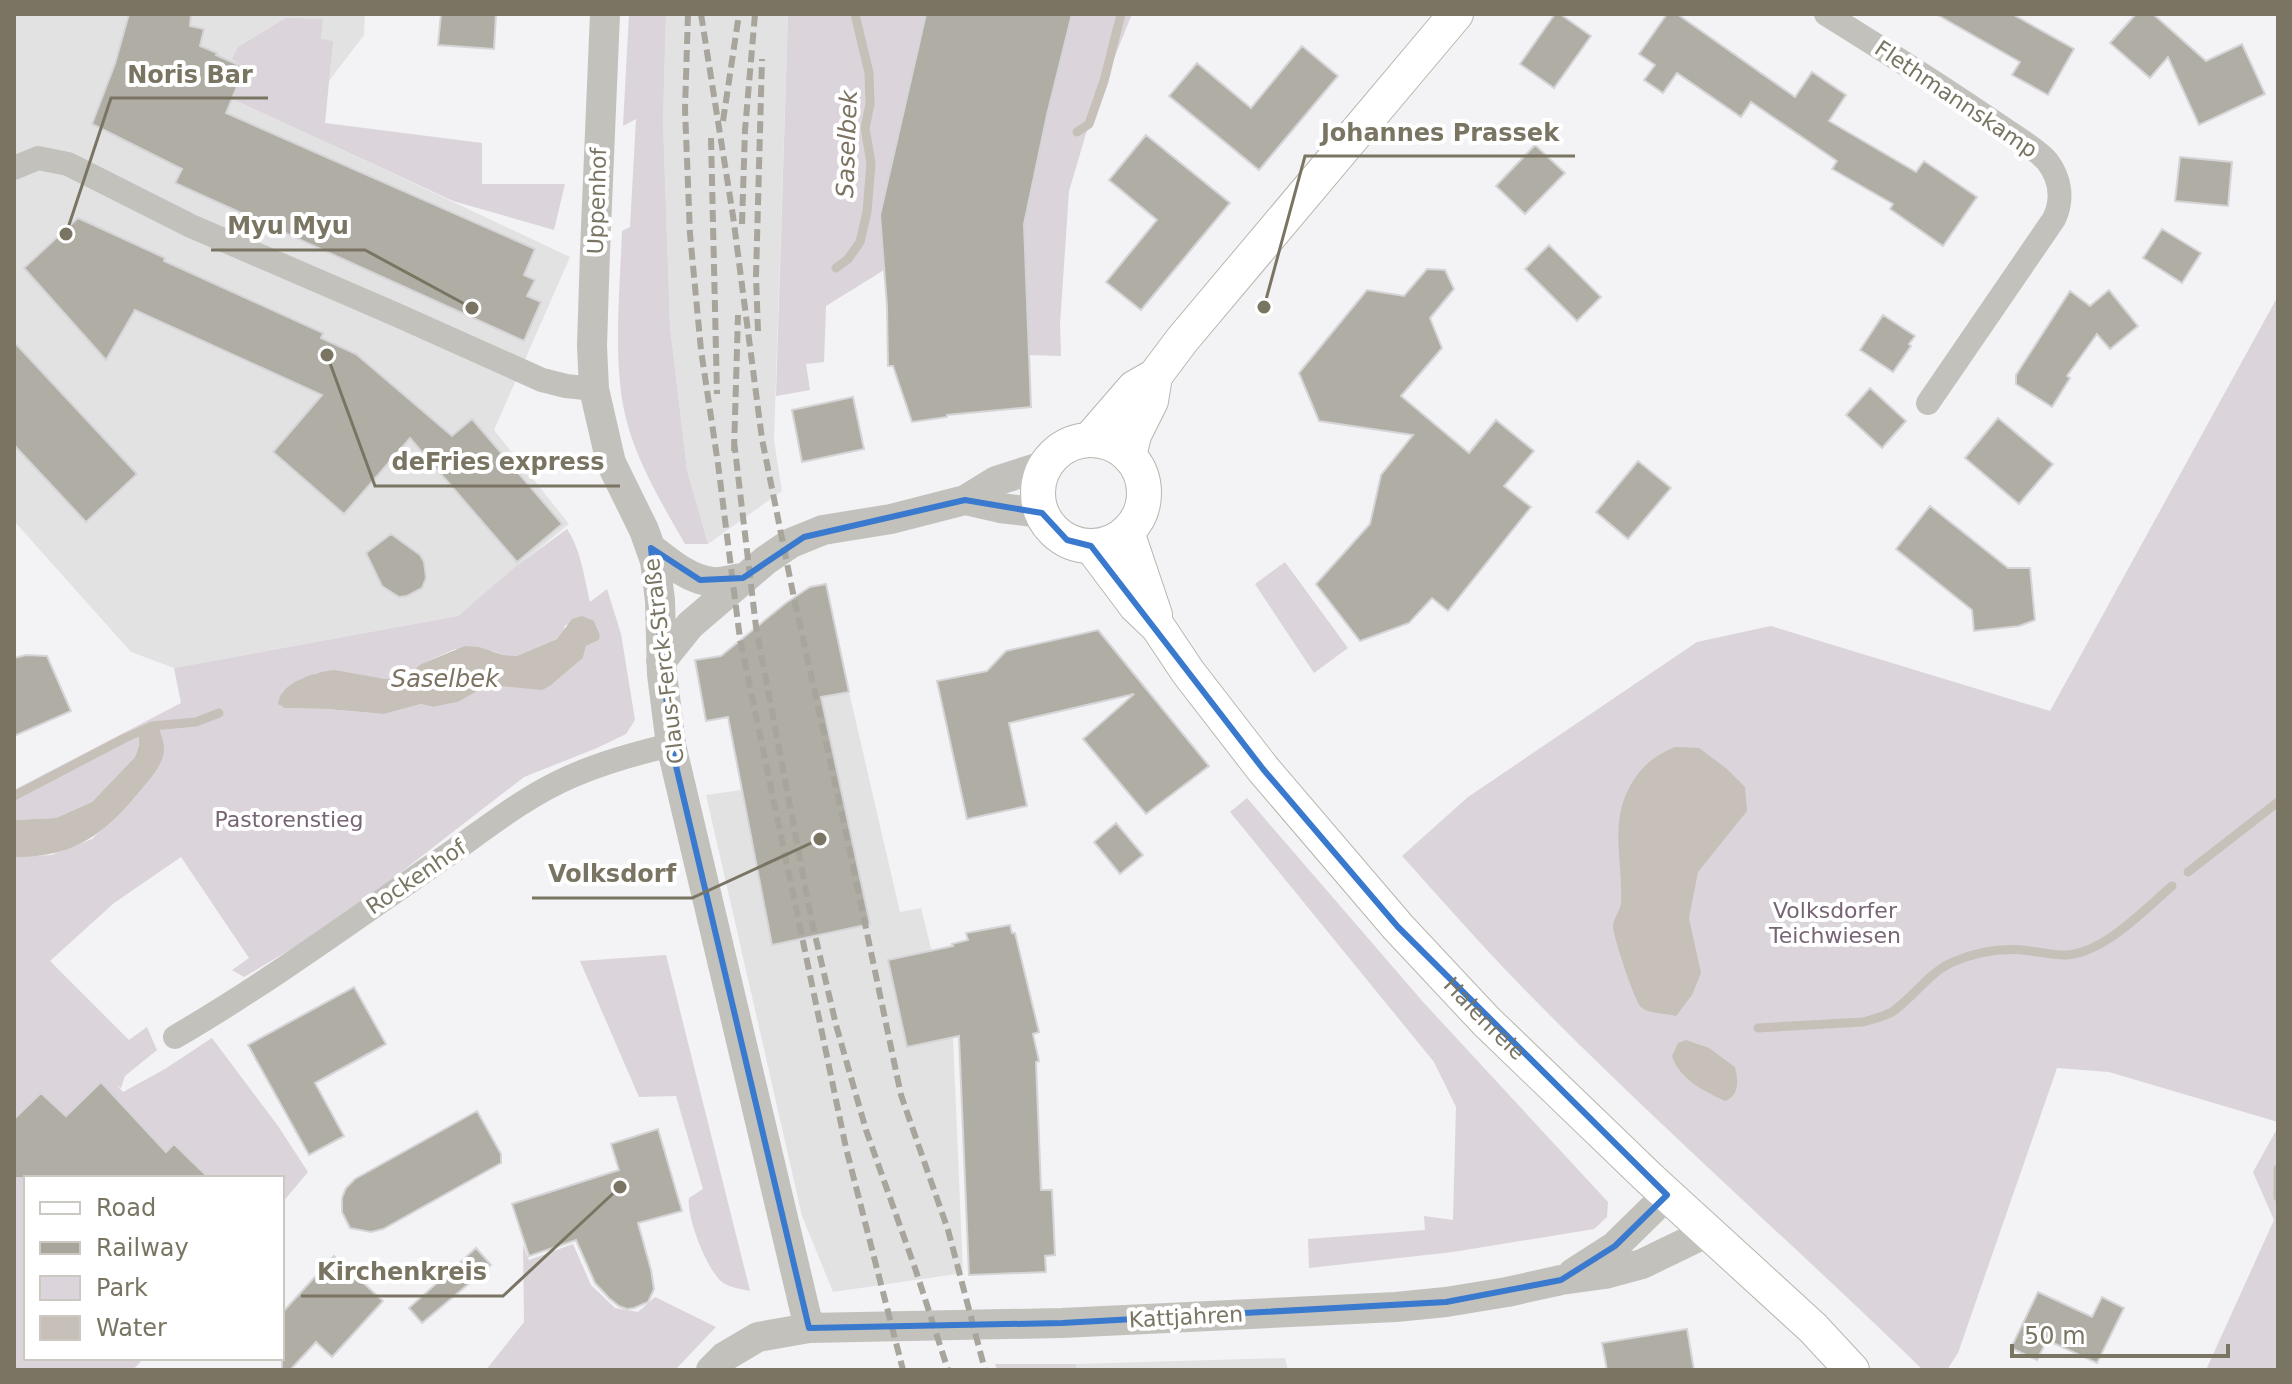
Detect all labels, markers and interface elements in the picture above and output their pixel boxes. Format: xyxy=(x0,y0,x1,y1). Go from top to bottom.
street label: Flethmannskamp xyxy=(1870,35,2042,163)
callout: Noris Bar xyxy=(111,50,268,98)
text: Noris Bar xyxy=(127,61,253,89)
water label: Saselbek xyxy=(831,89,863,198)
callout: Johannes Prassek xyxy=(1305,108,1575,156)
text: Johannes Prassek xyxy=(1319,119,1560,147)
street label: Uppenhof xyxy=(583,146,611,255)
callout: Myu Myu xyxy=(211,202,365,250)
text: Myu Myu xyxy=(227,212,349,240)
callout: deFries express xyxy=(375,438,620,486)
text: deFries express xyxy=(392,448,604,476)
street label: Claus-Ferck-Straße xyxy=(639,557,689,765)
water label: Saselbek xyxy=(391,665,500,693)
park label: Pastorenstieg xyxy=(214,807,364,832)
street label: Rockenhof xyxy=(362,834,471,919)
callout: Volksdorf xyxy=(532,850,692,898)
text: Volksdorf xyxy=(548,860,677,888)
park label: Volksdorfer Teichwiesen xyxy=(1768,898,1901,948)
street label: Halenreie xyxy=(1439,972,1531,1065)
legend xyxy=(24,1176,284,1360)
text: Road xyxy=(96,1194,156,1222)
text: Railway xyxy=(96,1234,189,1262)
callout: Kirchenkreis xyxy=(301,1248,503,1296)
text: Kirchenkreis xyxy=(317,1258,487,1286)
text: Park xyxy=(96,1274,148,1302)
street label: Kattjahren xyxy=(1128,1302,1244,1332)
scale bar xyxy=(2012,1308,2228,1358)
text: Water xyxy=(96,1314,167,1342)
text: 50 m xyxy=(2024,1322,2086,1350)

